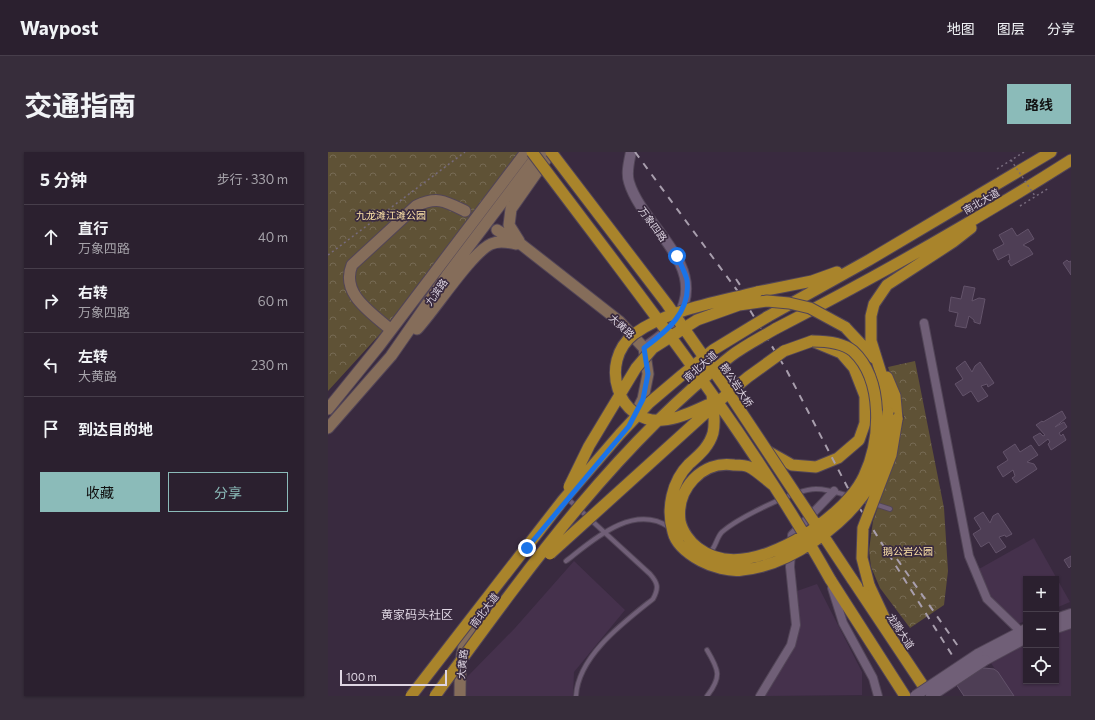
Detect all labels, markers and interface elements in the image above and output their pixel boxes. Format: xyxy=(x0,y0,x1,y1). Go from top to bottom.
text: Waypost xyxy=(20,16,98,39)
text: 地图 xyxy=(947,20,975,37)
text: 图层 xyxy=(997,20,1025,37)
text: 分享 xyxy=(1047,20,1075,37)
button: 路线 xyxy=(1007,84,1071,124)
text: 交通指南 xyxy=(24,88,136,122)
text: 5 分钟 xyxy=(40,169,87,190)
text: 步行 · 330 m xyxy=(217,171,288,187)
street label: 南北大道 xyxy=(961,186,1001,216)
street label: 万象四路 xyxy=(636,204,670,244)
park label: 九龙滩江滩公园 xyxy=(356,209,426,221)
text: 直行 xyxy=(78,219,108,237)
icon: ahead xyxy=(40,226,62,248)
text: 40 m xyxy=(258,229,288,245)
text: 万象四路 xyxy=(78,240,130,256)
route start xyxy=(668,247,686,265)
street label: 九滨路 xyxy=(422,276,450,308)
text: 右转 xyxy=(78,283,108,301)
icon: right xyxy=(40,290,62,312)
text: 60 m xyxy=(258,293,288,309)
text: 万象四路 xyxy=(78,304,130,320)
street label: 大黄路 xyxy=(607,311,637,341)
text: 左转 xyxy=(78,347,108,365)
street label: 南北大道 xyxy=(681,348,719,384)
icon: left xyxy=(40,354,62,376)
text: 230 m xyxy=(251,357,288,373)
street label: 鹅公岩大桥 xyxy=(718,361,756,409)
text: 大黄路 xyxy=(78,368,117,384)
icon: arrive xyxy=(40,418,62,440)
text: 到达目的地 xyxy=(78,420,153,438)
button: 收藏 xyxy=(40,472,160,512)
button: 分享 xyxy=(168,472,288,512)
route end xyxy=(518,539,536,557)
park label: 鹅公岩公园 xyxy=(883,545,933,557)
map controls xyxy=(1023,576,1059,684)
button: + xyxy=(1023,576,1059,612)
street label: 南北大道 xyxy=(467,590,501,630)
district label: 黄家码头社区 xyxy=(381,607,453,621)
street label: 龙腾大道 xyxy=(885,611,917,651)
button: − xyxy=(1023,612,1059,648)
street label: 大黄路 xyxy=(454,648,470,680)
button: locate xyxy=(1023,648,1059,684)
scale bar xyxy=(340,668,447,687)
text: 100 m xyxy=(346,670,377,683)

